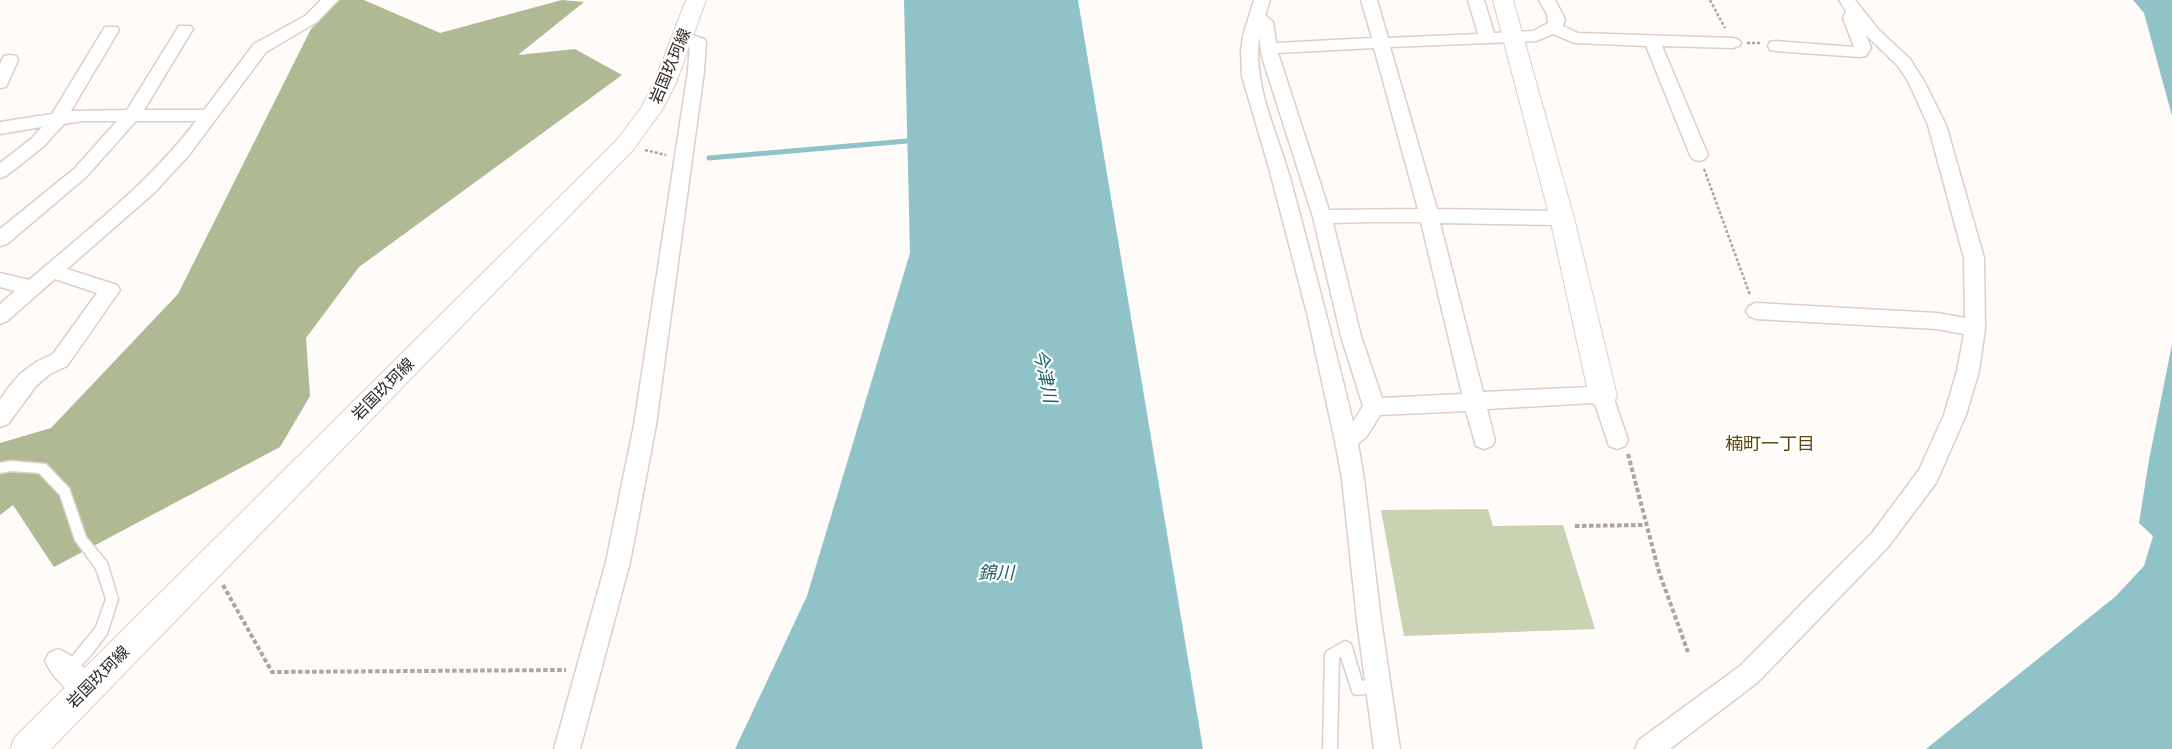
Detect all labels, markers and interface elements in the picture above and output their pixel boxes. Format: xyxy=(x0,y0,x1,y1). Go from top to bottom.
street label: 岩国玖珂線 xyxy=(645,25,695,107)
water label: 今津川 xyxy=(1028,347,1063,407)
street label: 岩国玖珂線 xyxy=(347,353,419,425)
district label: 楠町一丁目 xyxy=(1725,432,1815,456)
water label: 錦川 xyxy=(978,561,1016,585)
street label: 岩国玖珂線 xyxy=(62,641,134,713)

